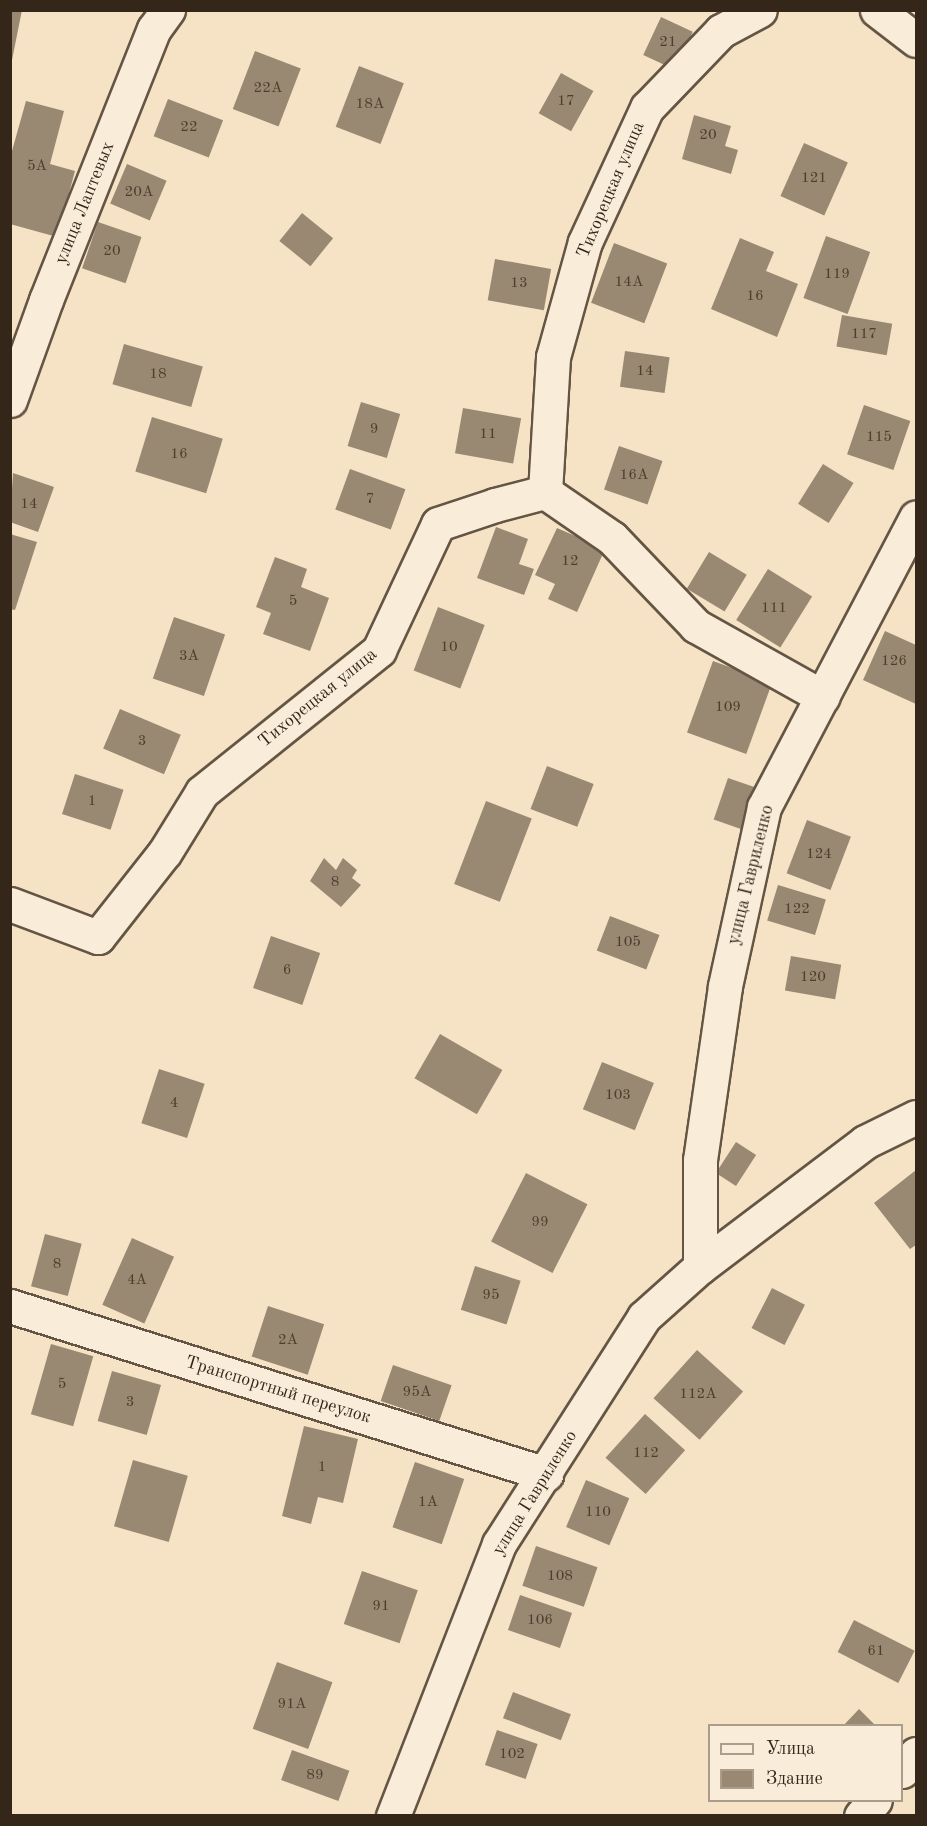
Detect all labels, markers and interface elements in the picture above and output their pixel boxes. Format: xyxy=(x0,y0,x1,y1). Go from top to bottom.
house number: 21 xyxy=(659,34,677,52)
house number: 22А xyxy=(254,80,282,98)
house number: 17 xyxy=(557,93,575,111)
house number: 18А xyxy=(356,96,384,114)
street label: Тихорецкая улица xyxy=(572,118,650,262)
house number: 22 xyxy=(180,119,198,137)
house number: 20 xyxy=(699,127,717,145)
street label: улица Лаптевых xyxy=(51,138,119,268)
house number: 5А xyxy=(27,158,47,176)
house number: 121 xyxy=(801,170,827,188)
house number: 20А xyxy=(125,184,153,202)
house number: 20 xyxy=(103,243,121,261)
house number: 119 xyxy=(824,266,850,284)
house number: 14А xyxy=(615,274,643,292)
house number: 13 xyxy=(510,275,528,293)
house number: 16 xyxy=(746,288,764,306)
house number: 117 xyxy=(851,326,877,344)
house number: 14 xyxy=(636,363,654,381)
house number: 18 xyxy=(149,366,167,384)
house number: 9 xyxy=(370,421,378,439)
house number: 11 xyxy=(479,426,497,444)
house number: 115 xyxy=(866,429,892,447)
house number: 16 xyxy=(170,446,188,464)
house number: 16А xyxy=(620,467,648,485)
house number: 7 xyxy=(366,491,374,509)
house number: 14 xyxy=(20,496,38,514)
house number: 12 xyxy=(561,553,579,571)
house number: 5 xyxy=(289,593,297,611)
house number: 111 xyxy=(761,600,787,618)
house number: 10 xyxy=(440,639,458,657)
street label: Тихорецкая улица xyxy=(254,644,382,752)
house number: 3А xyxy=(179,648,199,666)
house number: 126 xyxy=(881,653,907,671)
house number: 109 xyxy=(715,699,741,717)
house number: 3 xyxy=(138,733,146,751)
house number: 1 xyxy=(88,793,96,811)
street label: улица Гавриленко xyxy=(723,803,779,947)
house number: 124 xyxy=(806,846,832,864)
house number: 8 xyxy=(331,874,339,892)
house number: 122 xyxy=(784,901,810,919)
house number: 105 xyxy=(615,934,641,952)
house number: 6 xyxy=(283,962,291,980)
house number: 120 xyxy=(800,969,826,987)
house number: 103 xyxy=(605,1087,631,1105)
house number: 4 xyxy=(170,1095,178,1113)
house number: 99 xyxy=(531,1214,549,1232)
house number: 8 xyxy=(53,1256,61,1274)
house number: 4А xyxy=(127,1272,147,1290)
house number: 95 xyxy=(482,1287,500,1305)
house number: 2А xyxy=(278,1332,298,1350)
street label: Транспортный переулок xyxy=(182,1351,374,1429)
house number: 5 xyxy=(58,1376,66,1394)
house number: 95А xyxy=(403,1384,431,1402)
house number: 112А xyxy=(679,1386,717,1404)
house number: 3 xyxy=(126,1394,134,1412)
street label: улица Гавриленко xyxy=(488,1426,582,1560)
house number: 112 xyxy=(633,1445,659,1463)
house number: 1 xyxy=(318,1459,326,1477)
house number: 1А xyxy=(418,1494,438,1512)
house number: 110 xyxy=(585,1504,611,1522)
house number: 108 xyxy=(547,1568,573,1586)
house number: 91 xyxy=(372,1598,390,1616)
house number: 106 xyxy=(527,1612,553,1630)
house number: 61 xyxy=(867,1643,885,1661)
house number: 91А xyxy=(278,1696,306,1714)
legend xyxy=(708,1724,903,1802)
text: Улица xyxy=(766,1740,815,1758)
house number: 102 xyxy=(499,1746,525,1764)
house number: 89 xyxy=(306,1767,324,1785)
text: Здание xyxy=(766,1770,823,1788)

